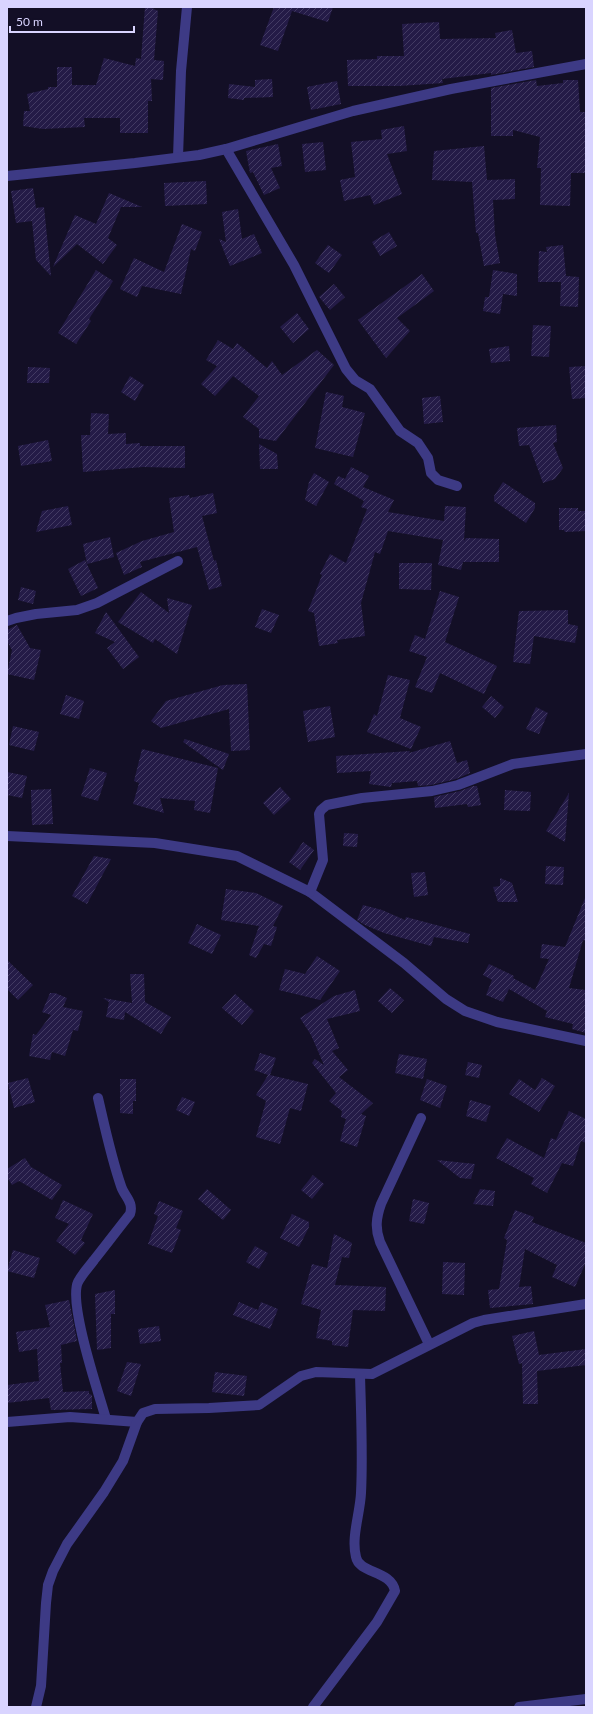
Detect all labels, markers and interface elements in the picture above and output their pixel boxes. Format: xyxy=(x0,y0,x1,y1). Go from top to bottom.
scale bar xyxy=(10,8,134,34)
text: 50 m xyxy=(16,14,43,29)

